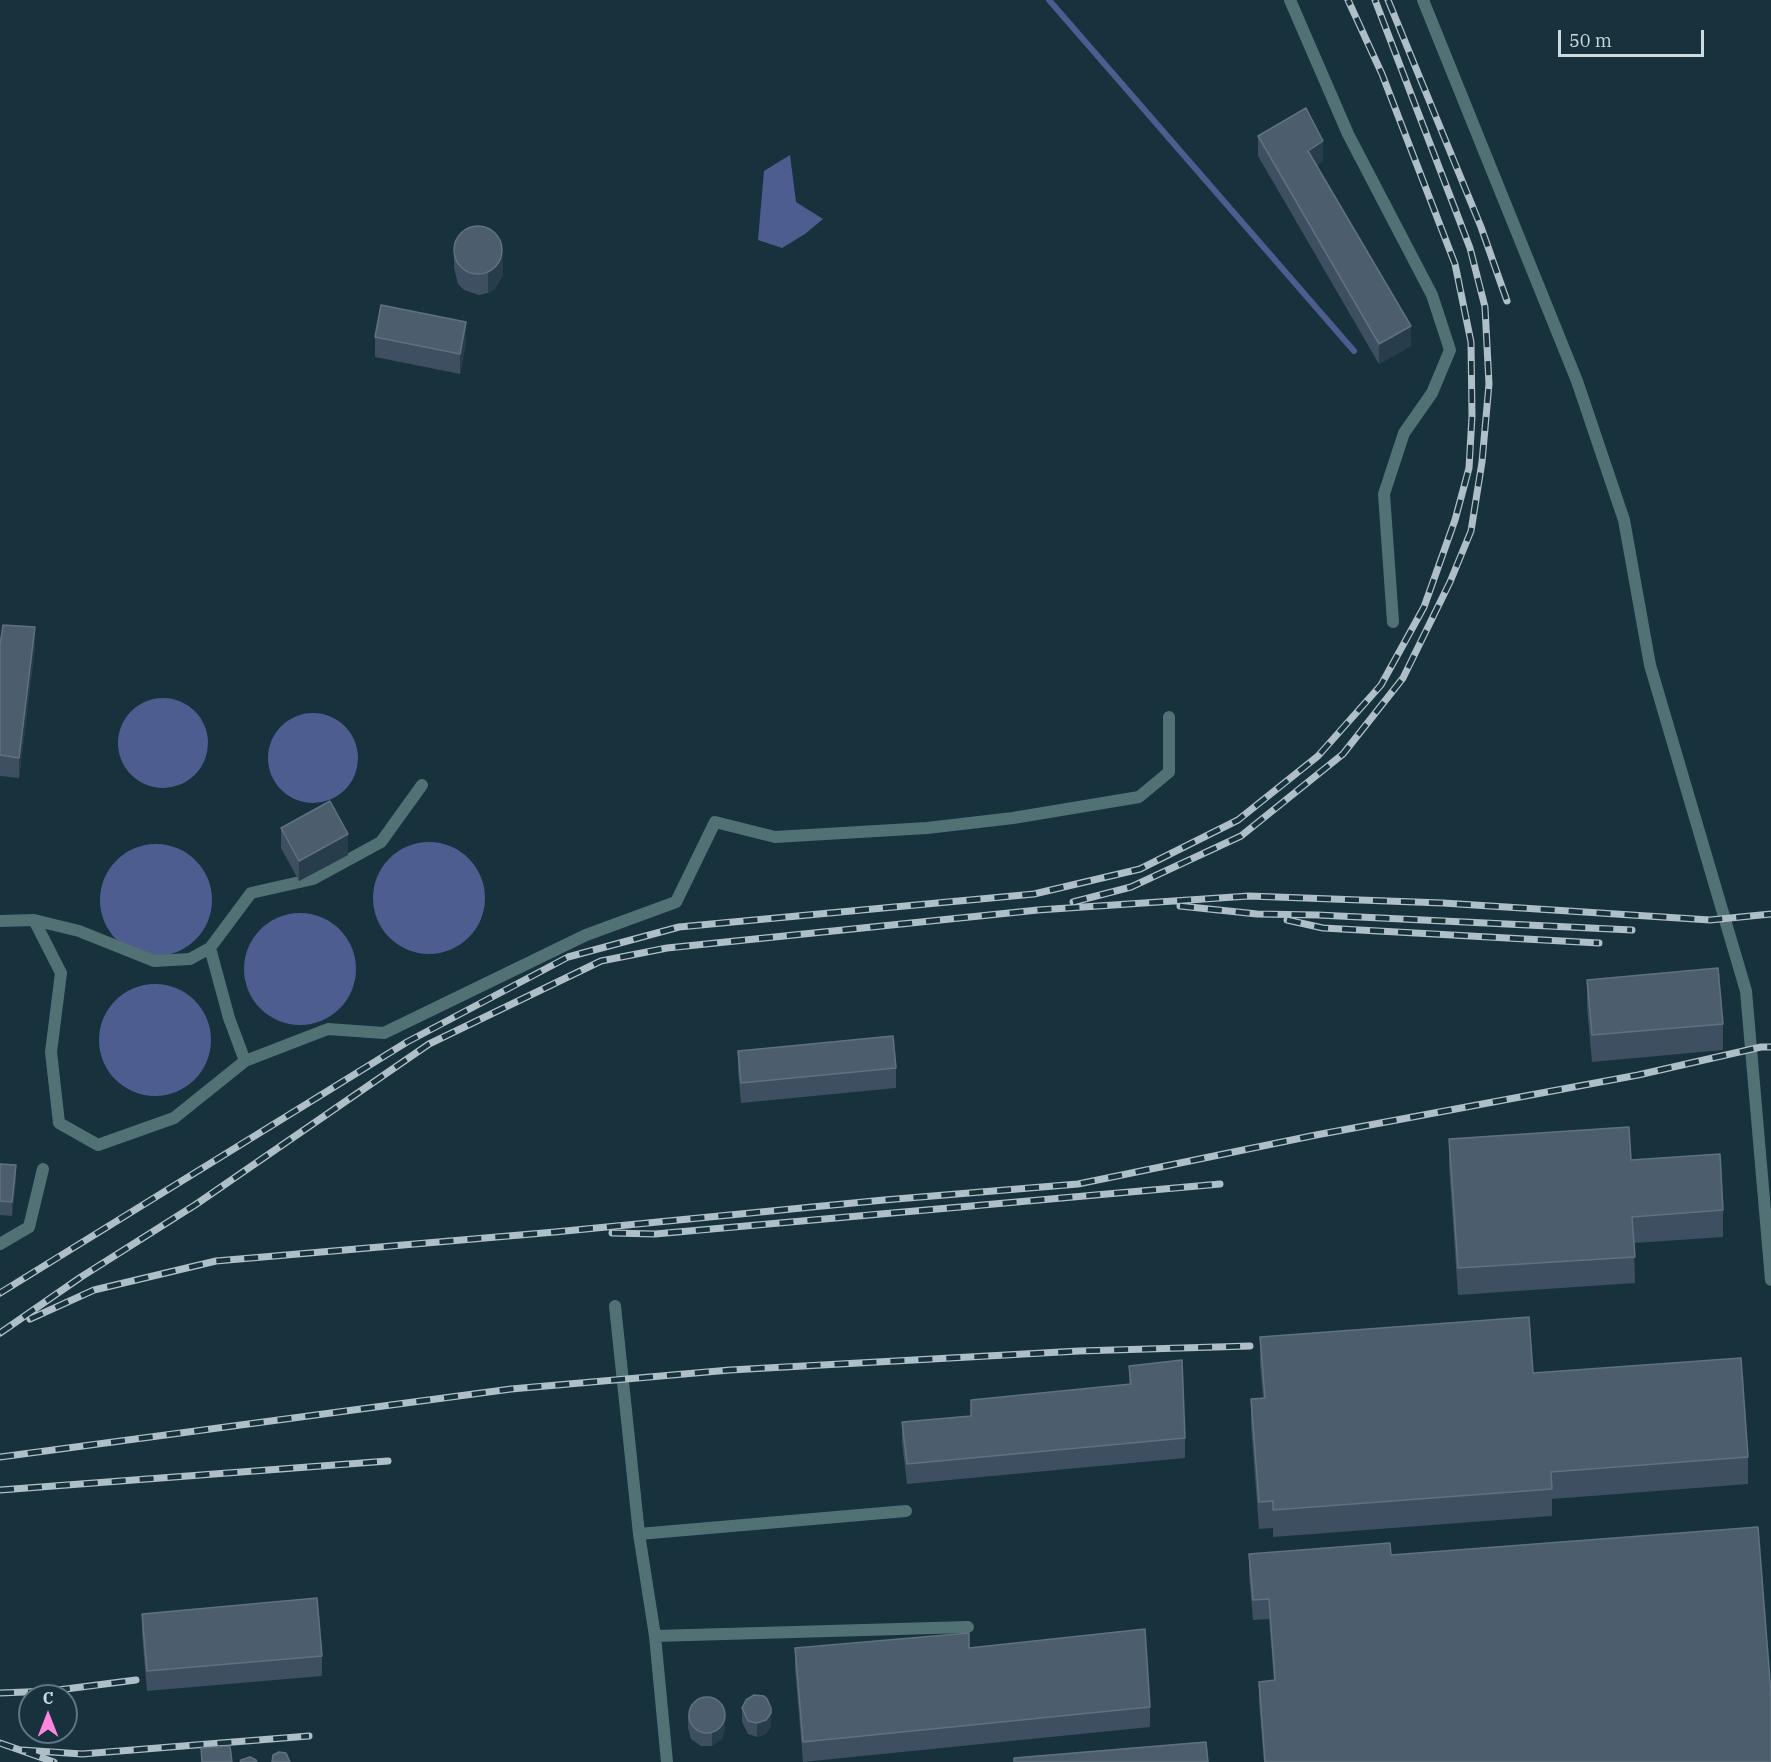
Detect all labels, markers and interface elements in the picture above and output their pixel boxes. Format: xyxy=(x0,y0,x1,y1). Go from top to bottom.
scale bar xyxy=(1561,18,1706,56)
text: 50 m xyxy=(1569,29,1612,52)
north arrow xyxy=(18,1684,78,1744)
text: С xyxy=(43,1688,53,1708)

